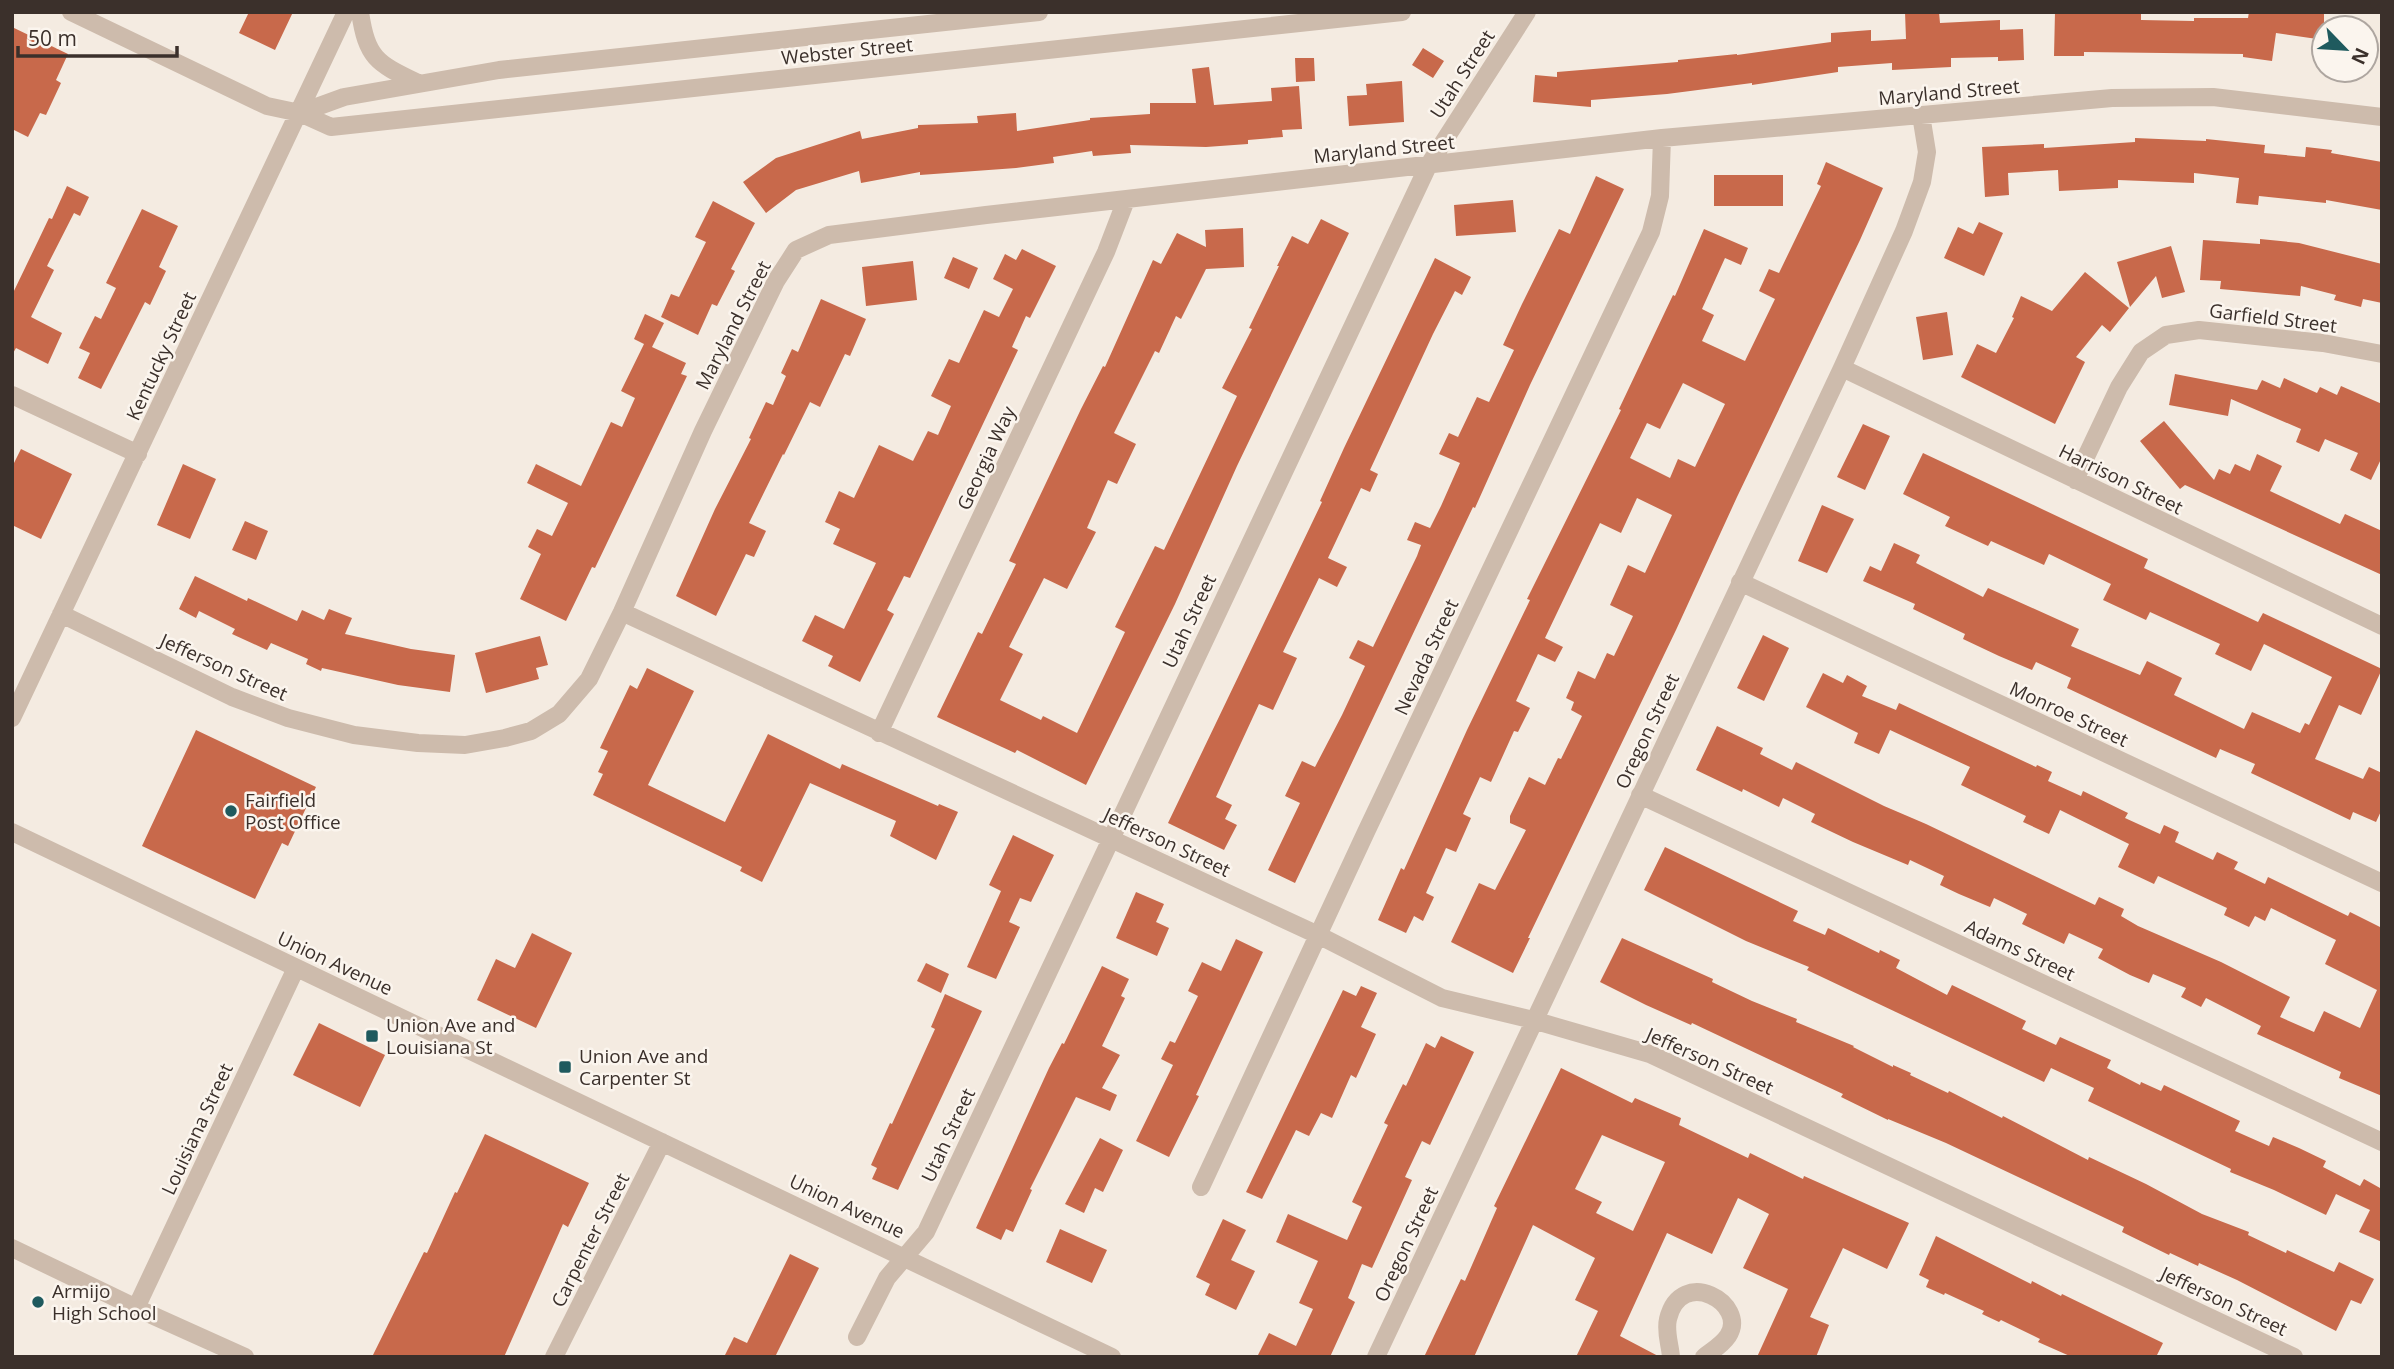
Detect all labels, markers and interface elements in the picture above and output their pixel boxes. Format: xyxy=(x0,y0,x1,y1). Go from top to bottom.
scale bar xyxy=(18,14,177,58)
north arrow xyxy=(2310,14,2380,84)
text: 50 m xyxy=(28,24,77,52)
street label: Utah Street xyxy=(1424,24,1500,123)
street label: Webster Street xyxy=(780,31,914,71)
text: N xyxy=(2345,44,2375,69)
street label: Maryland Street xyxy=(1877,73,2021,111)
street label: Maryland Street xyxy=(1312,129,1456,169)
street label: Maryland Street xyxy=(689,256,777,394)
street label: Kentucky Street xyxy=(120,287,202,424)
street label: Garfield Street xyxy=(2208,297,2339,339)
street label: Georgia Way xyxy=(951,401,1022,514)
street label: Harrison Street xyxy=(2055,438,2188,520)
street label: Utah Street xyxy=(1156,570,1222,672)
street label: Nevada Street xyxy=(1388,595,1464,719)
street label: Jefferson Street xyxy=(154,626,292,707)
street label: Oregon Street xyxy=(1609,669,1685,793)
street label: Monroe Street xyxy=(2005,675,2133,753)
place label: Fairfield Post Office xyxy=(245,787,341,835)
street label: Jefferson Street xyxy=(1098,800,1235,883)
marker: Fairfield Post Office xyxy=(223,803,239,819)
street label: Adams Street xyxy=(1961,913,2080,987)
street label: Union Avenue xyxy=(273,925,397,1001)
place label: Union Ave and Louisiana St xyxy=(386,1012,515,1060)
street label: Jefferson Street xyxy=(1640,1020,1778,1101)
marker: Union Ave and Louisiana St xyxy=(364,1028,380,1044)
place label: Union Ave and Carpenter St xyxy=(579,1043,708,1091)
street label: Louisiana Street xyxy=(155,1059,239,1199)
marker: Union Ave and Carpenter St xyxy=(557,1059,573,1075)
street label: Utah Street xyxy=(915,1084,981,1186)
street label: Carpenter Street xyxy=(545,1168,635,1312)
street label: Union Avenue xyxy=(785,1168,909,1244)
street label: Oregon Street xyxy=(1368,1182,1444,1306)
street label: Jefferson Street xyxy=(2155,1259,2292,1342)
place label: Armijo High School xyxy=(52,1278,157,1326)
marker: Armijo High School xyxy=(30,1294,46,1310)

